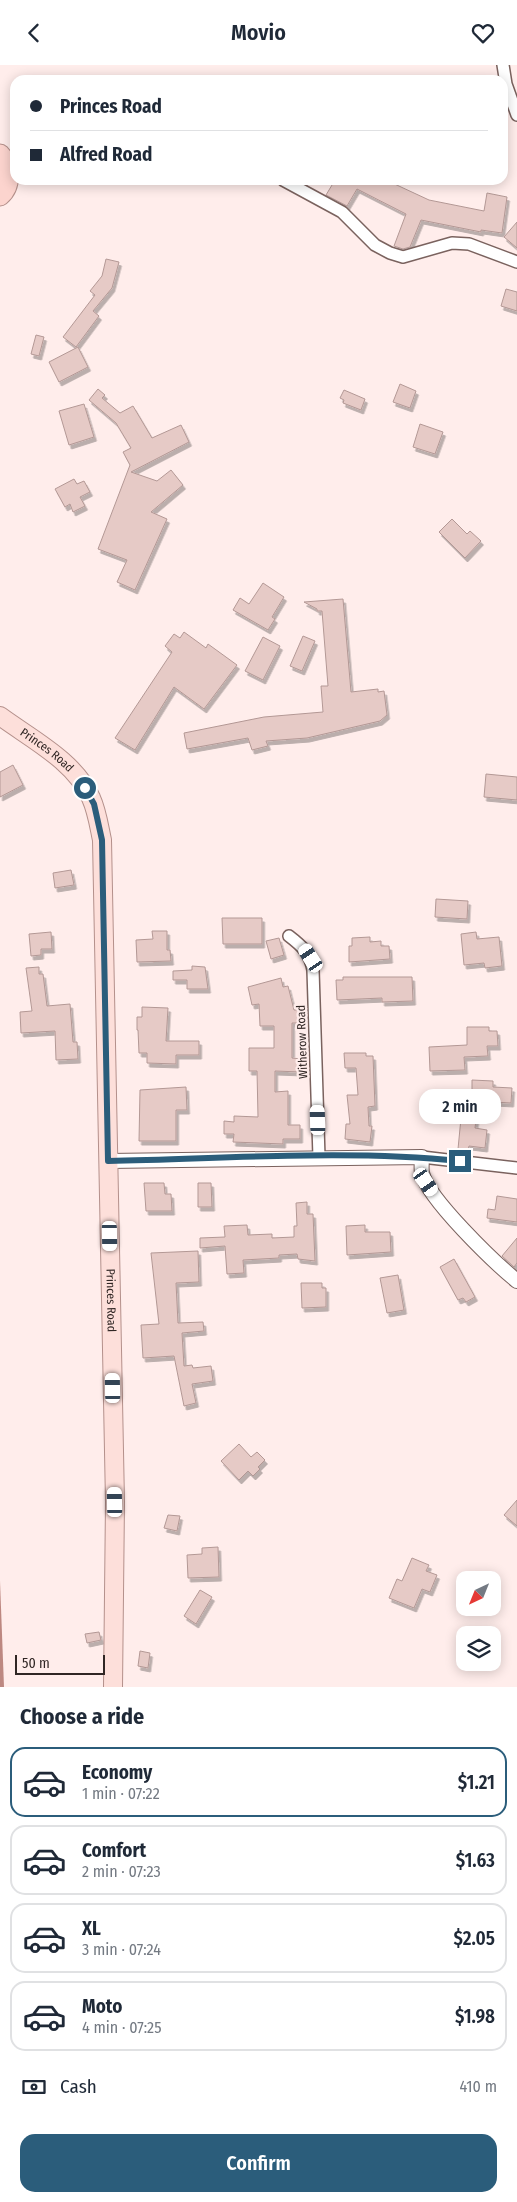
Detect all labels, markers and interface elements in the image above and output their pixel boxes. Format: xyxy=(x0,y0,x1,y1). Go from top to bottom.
icon: back xyxy=(20,19,48,47)
text: Movio xyxy=(231,19,286,46)
icon: heart xyxy=(469,19,497,47)
text: Princes Road xyxy=(60,95,162,118)
text: Alfred Road xyxy=(60,143,152,166)
street label: Princes Road xyxy=(18,725,77,775)
route start xyxy=(74,777,96,799)
car xyxy=(296,941,325,975)
street label: Witherow Road xyxy=(294,1005,310,1079)
callout: 2 min xyxy=(419,1089,501,1123)
text: 2 min xyxy=(442,1097,478,1116)
car xyxy=(309,1105,326,1135)
route end xyxy=(449,1150,471,1172)
car xyxy=(411,1165,440,1199)
car xyxy=(102,1221,117,1251)
street label: Princes Road xyxy=(103,1269,119,1332)
car xyxy=(105,1373,120,1403)
car xyxy=(107,1487,122,1517)
north arrow xyxy=(456,1571,501,1616)
map controls xyxy=(456,1571,501,1671)
button: layers xyxy=(456,1626,501,1671)
scale bar xyxy=(15,1652,105,1675)
text: 50 m xyxy=(22,1655,50,1672)
text: Choose a ride xyxy=(20,1703,144,1730)
icon: car xyxy=(22,1760,67,1805)
text: Economy xyxy=(82,1761,152,1784)
text: $1.21 xyxy=(458,1771,495,1794)
text: 1 min · 07:22 xyxy=(82,1784,160,1803)
icon: car xyxy=(22,1838,67,1883)
text: Comfort xyxy=(82,1839,146,1862)
text: $1.63 xyxy=(456,1849,495,1872)
text: 2 min · 07:23 xyxy=(82,1862,161,1881)
icon: car xyxy=(22,1916,67,1961)
text: XL xyxy=(82,1917,101,1940)
text: $2.05 xyxy=(454,1927,495,1950)
text: 3 min · 07:24 xyxy=(82,1940,161,1959)
icon: car xyxy=(22,1994,67,2039)
text: Moto xyxy=(82,1995,122,2018)
text: $1.98 xyxy=(455,2005,495,2028)
text: 4 min · 07:25 xyxy=(82,2018,162,2037)
icon: cash xyxy=(20,2073,48,2101)
text: Cash xyxy=(60,2075,97,2098)
text: 410 m xyxy=(459,2077,497,2096)
button: Confirm xyxy=(20,2134,497,2192)

